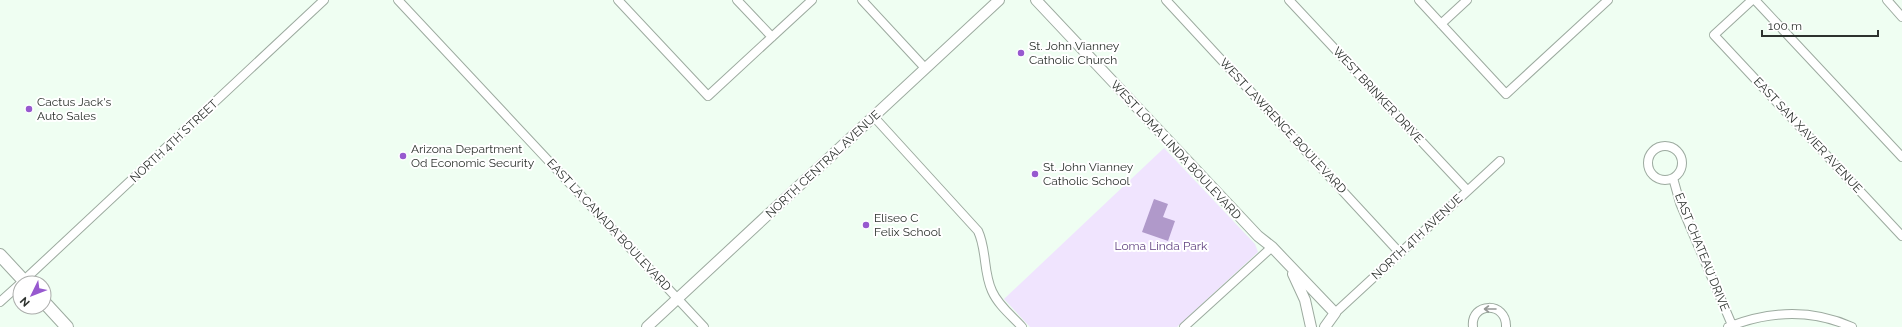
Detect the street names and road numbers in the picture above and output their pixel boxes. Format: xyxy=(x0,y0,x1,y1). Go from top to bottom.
street label: WEST BRINKER DRIVE xyxy=(1330,44,1426,146)
street label: WEST LAWRENCE BOULEVARD xyxy=(1217,56,1350,197)
street label: EAST SAN XAVIER AVENUE xyxy=(1751,74,1865,196)
street label: WEST LOMA LINDA BOULEVARD xyxy=(1108,78,1244,223)
street label: NORTH 4TH STREET xyxy=(127,96,221,185)
street label: NORTH CENTRAL AVENUE xyxy=(763,107,883,221)
street label: EAST LA CANADA BOULEVARD xyxy=(544,156,674,294)
street label: NORTH 4TH AVENUE xyxy=(1369,191,1465,283)
street label: EAST CHATEAU DRIVE xyxy=(1672,191,1732,313)

